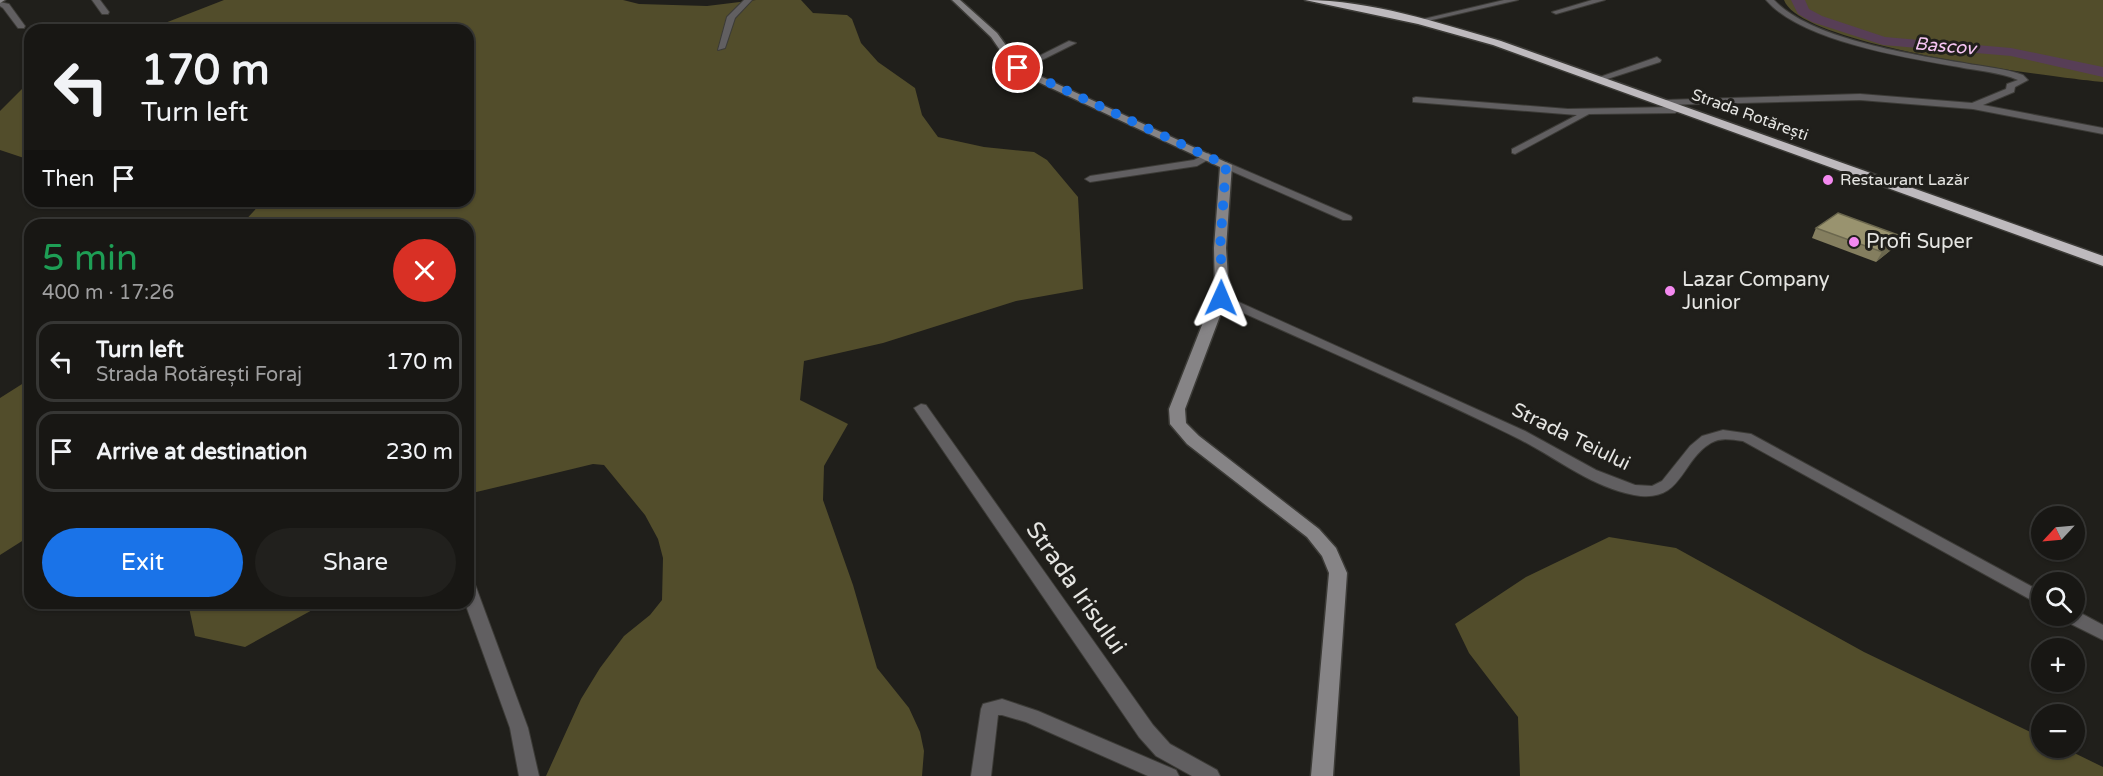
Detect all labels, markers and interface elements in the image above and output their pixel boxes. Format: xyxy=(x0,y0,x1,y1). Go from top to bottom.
water label: Bascov xyxy=(1914,32,1979,60)
pin xyxy=(992,42,1043,93)
text: 170 m xyxy=(141,45,270,96)
icon: left xyxy=(42,48,120,126)
icon: arrive xyxy=(1001,51,1034,84)
street label: Strada Rotărești xyxy=(1689,85,1811,145)
text: Turn left xyxy=(141,96,248,129)
icon: arrive xyxy=(107,162,140,195)
text: Then xyxy=(42,166,95,192)
place label: Restaurant Lazăr xyxy=(1840,170,1970,190)
marker: Restaurant Lazăr xyxy=(1821,173,1835,187)
place label: Profi Super xyxy=(1866,230,1973,254)
marker: Profi Super xyxy=(1847,235,1861,249)
text: 5 min xyxy=(42,237,138,280)
button: close xyxy=(393,239,456,302)
position arrow xyxy=(1189,266,1253,330)
place label: Lazar Company Junior xyxy=(1682,268,1830,315)
text: 400 m · 17:26 xyxy=(42,281,174,305)
marker: Lazar Company Junior xyxy=(1663,284,1677,298)
text: Turn left xyxy=(96,337,184,363)
icon: left xyxy=(45,345,78,378)
text: 170 m xyxy=(386,349,453,375)
text: Strada Rotărești Foraj xyxy=(96,363,302,387)
street label: Strada Teiului xyxy=(1508,398,1634,476)
icon: arrive xyxy=(45,435,78,468)
text: Arrive at destination xyxy=(96,439,307,465)
text: 230 m xyxy=(386,439,453,465)
north arrow xyxy=(2031,506,2085,560)
map controls xyxy=(2031,506,2085,758)
street label: Strada Irisului xyxy=(1020,516,1132,660)
button: Exit xyxy=(42,528,243,597)
button: Share xyxy=(255,528,456,597)
button: search xyxy=(2031,572,2085,626)
button: + xyxy=(2031,638,2085,692)
button: − xyxy=(2031,704,2085,758)

